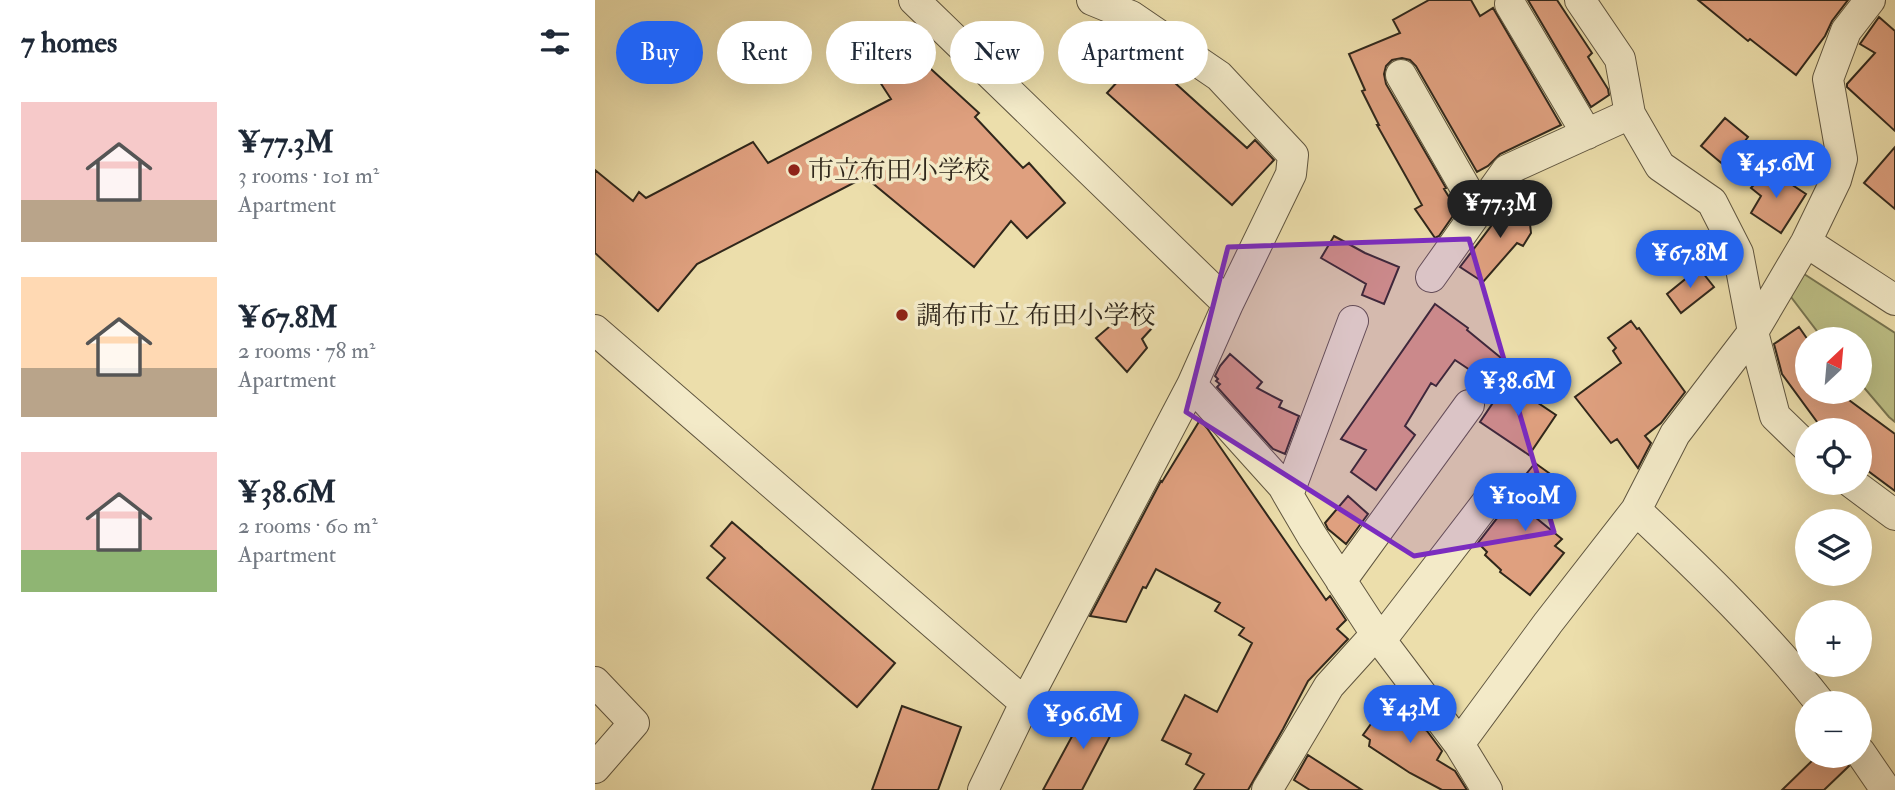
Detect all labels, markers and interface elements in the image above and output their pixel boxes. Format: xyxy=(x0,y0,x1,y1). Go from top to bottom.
chip: Buy xyxy=(616,21,703,84)
chip: Rent xyxy=(717,21,812,84)
chip: Filters xyxy=(826,21,936,84)
chip: New xyxy=(950,21,1044,84)
chip: Apartment xyxy=(1058,21,1208,84)
icon: filters xyxy=(536,23,574,61)
text: 7 homes xyxy=(21,24,117,61)
text: ¥77.3M xyxy=(238,124,334,161)
icon: home xyxy=(77,130,161,214)
pin: ¥45.6M xyxy=(1719,140,1833,200)
text: ¥45.6M xyxy=(1737,148,1815,177)
place label: 市立布田小学校 xyxy=(808,155,990,187)
text: 3 rooms · 101 m² xyxy=(238,161,379,190)
marker: 市立布田小学校 xyxy=(786,162,802,178)
pin: ¥77.3M xyxy=(1443,180,1557,240)
text: ¥77.3M xyxy=(1463,188,1537,217)
text: Apartment xyxy=(238,190,336,219)
pin: ¥67.8M xyxy=(1633,230,1747,290)
text: ¥67.8M xyxy=(1652,238,1728,267)
text: ¥67.8M xyxy=(238,299,338,336)
place label: 調布市立 布田小学校 xyxy=(916,300,1155,332)
icon: home xyxy=(77,305,161,389)
marker: 調布市立 布田小学校 xyxy=(894,307,910,323)
north arrow xyxy=(1795,327,1873,404)
map controls xyxy=(1795,327,1872,768)
text: 2 rooms · 78 m² xyxy=(238,336,376,365)
pin: ¥38.6M xyxy=(1461,358,1575,418)
text: Apartment xyxy=(238,365,336,394)
text: ¥38.6M xyxy=(1480,366,1556,395)
button: locate xyxy=(1795,418,1872,495)
text: ¥38.6M xyxy=(238,474,336,511)
pin: ¥100M xyxy=(1476,474,1574,533)
icon: home xyxy=(77,480,161,564)
text: ¥100M xyxy=(1489,481,1561,510)
button: layers xyxy=(1795,509,1872,586)
text: 2 rooms · 60 m² xyxy=(238,511,378,540)
text: Apartment xyxy=(238,540,336,569)
button: + xyxy=(1795,600,1872,677)
pin: ¥43M xyxy=(1369,686,1451,745)
button: − xyxy=(1795,691,1872,768)
pin: ¥96.6M xyxy=(1026,692,1140,751)
text: ¥43M xyxy=(1380,693,1440,722)
text: ¥96.6M xyxy=(1044,699,1122,728)

